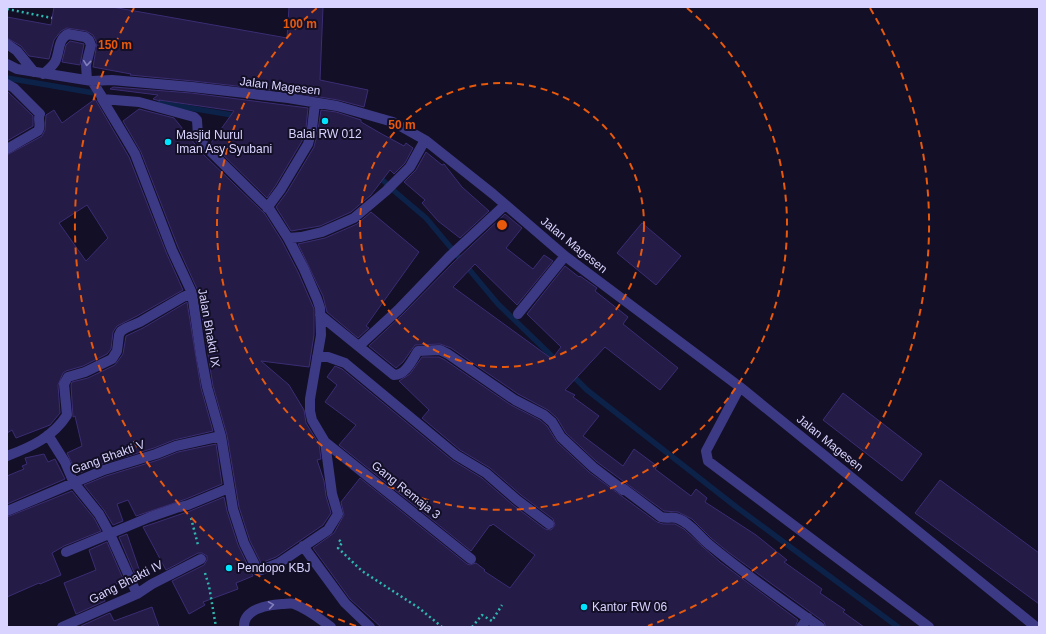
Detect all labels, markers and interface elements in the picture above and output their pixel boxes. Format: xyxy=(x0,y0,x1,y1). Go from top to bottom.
text: 100 m xyxy=(283,17,317,31)
text: 150 m xyxy=(98,38,132,52)
one-way arrow xyxy=(83,60,92,66)
street label: Jalan Magesen xyxy=(239,74,321,98)
marker: Balai RW 012 xyxy=(320,116,330,126)
text: 50 m xyxy=(388,118,416,132)
place label: Balai RW 012 xyxy=(288,127,362,141)
place label: Masjid Nurul Iman Asy Syubani xyxy=(176,128,272,156)
marker: Masjid Nurul Iman Asy Syubani xyxy=(163,137,173,147)
street label: Jalan Magesen xyxy=(538,214,610,276)
centre of rings xyxy=(495,218,509,232)
street label: Jalan Bhakti IX xyxy=(195,287,223,369)
street label: Jalan Magesen xyxy=(794,412,866,474)
street label: Gang Bhakti V xyxy=(69,437,147,477)
street label: Gang Remaja 3 xyxy=(369,458,443,522)
street label: Gang Bhakti IV xyxy=(87,557,165,607)
place label: Pendopo KBJ xyxy=(237,561,310,575)
marker: Pendopo KBJ xyxy=(224,563,234,573)
place label: Kantor RW 06 xyxy=(592,600,667,614)
one-way arrow xyxy=(268,602,274,610)
marker: Kantor RW 06 xyxy=(579,602,589,612)

